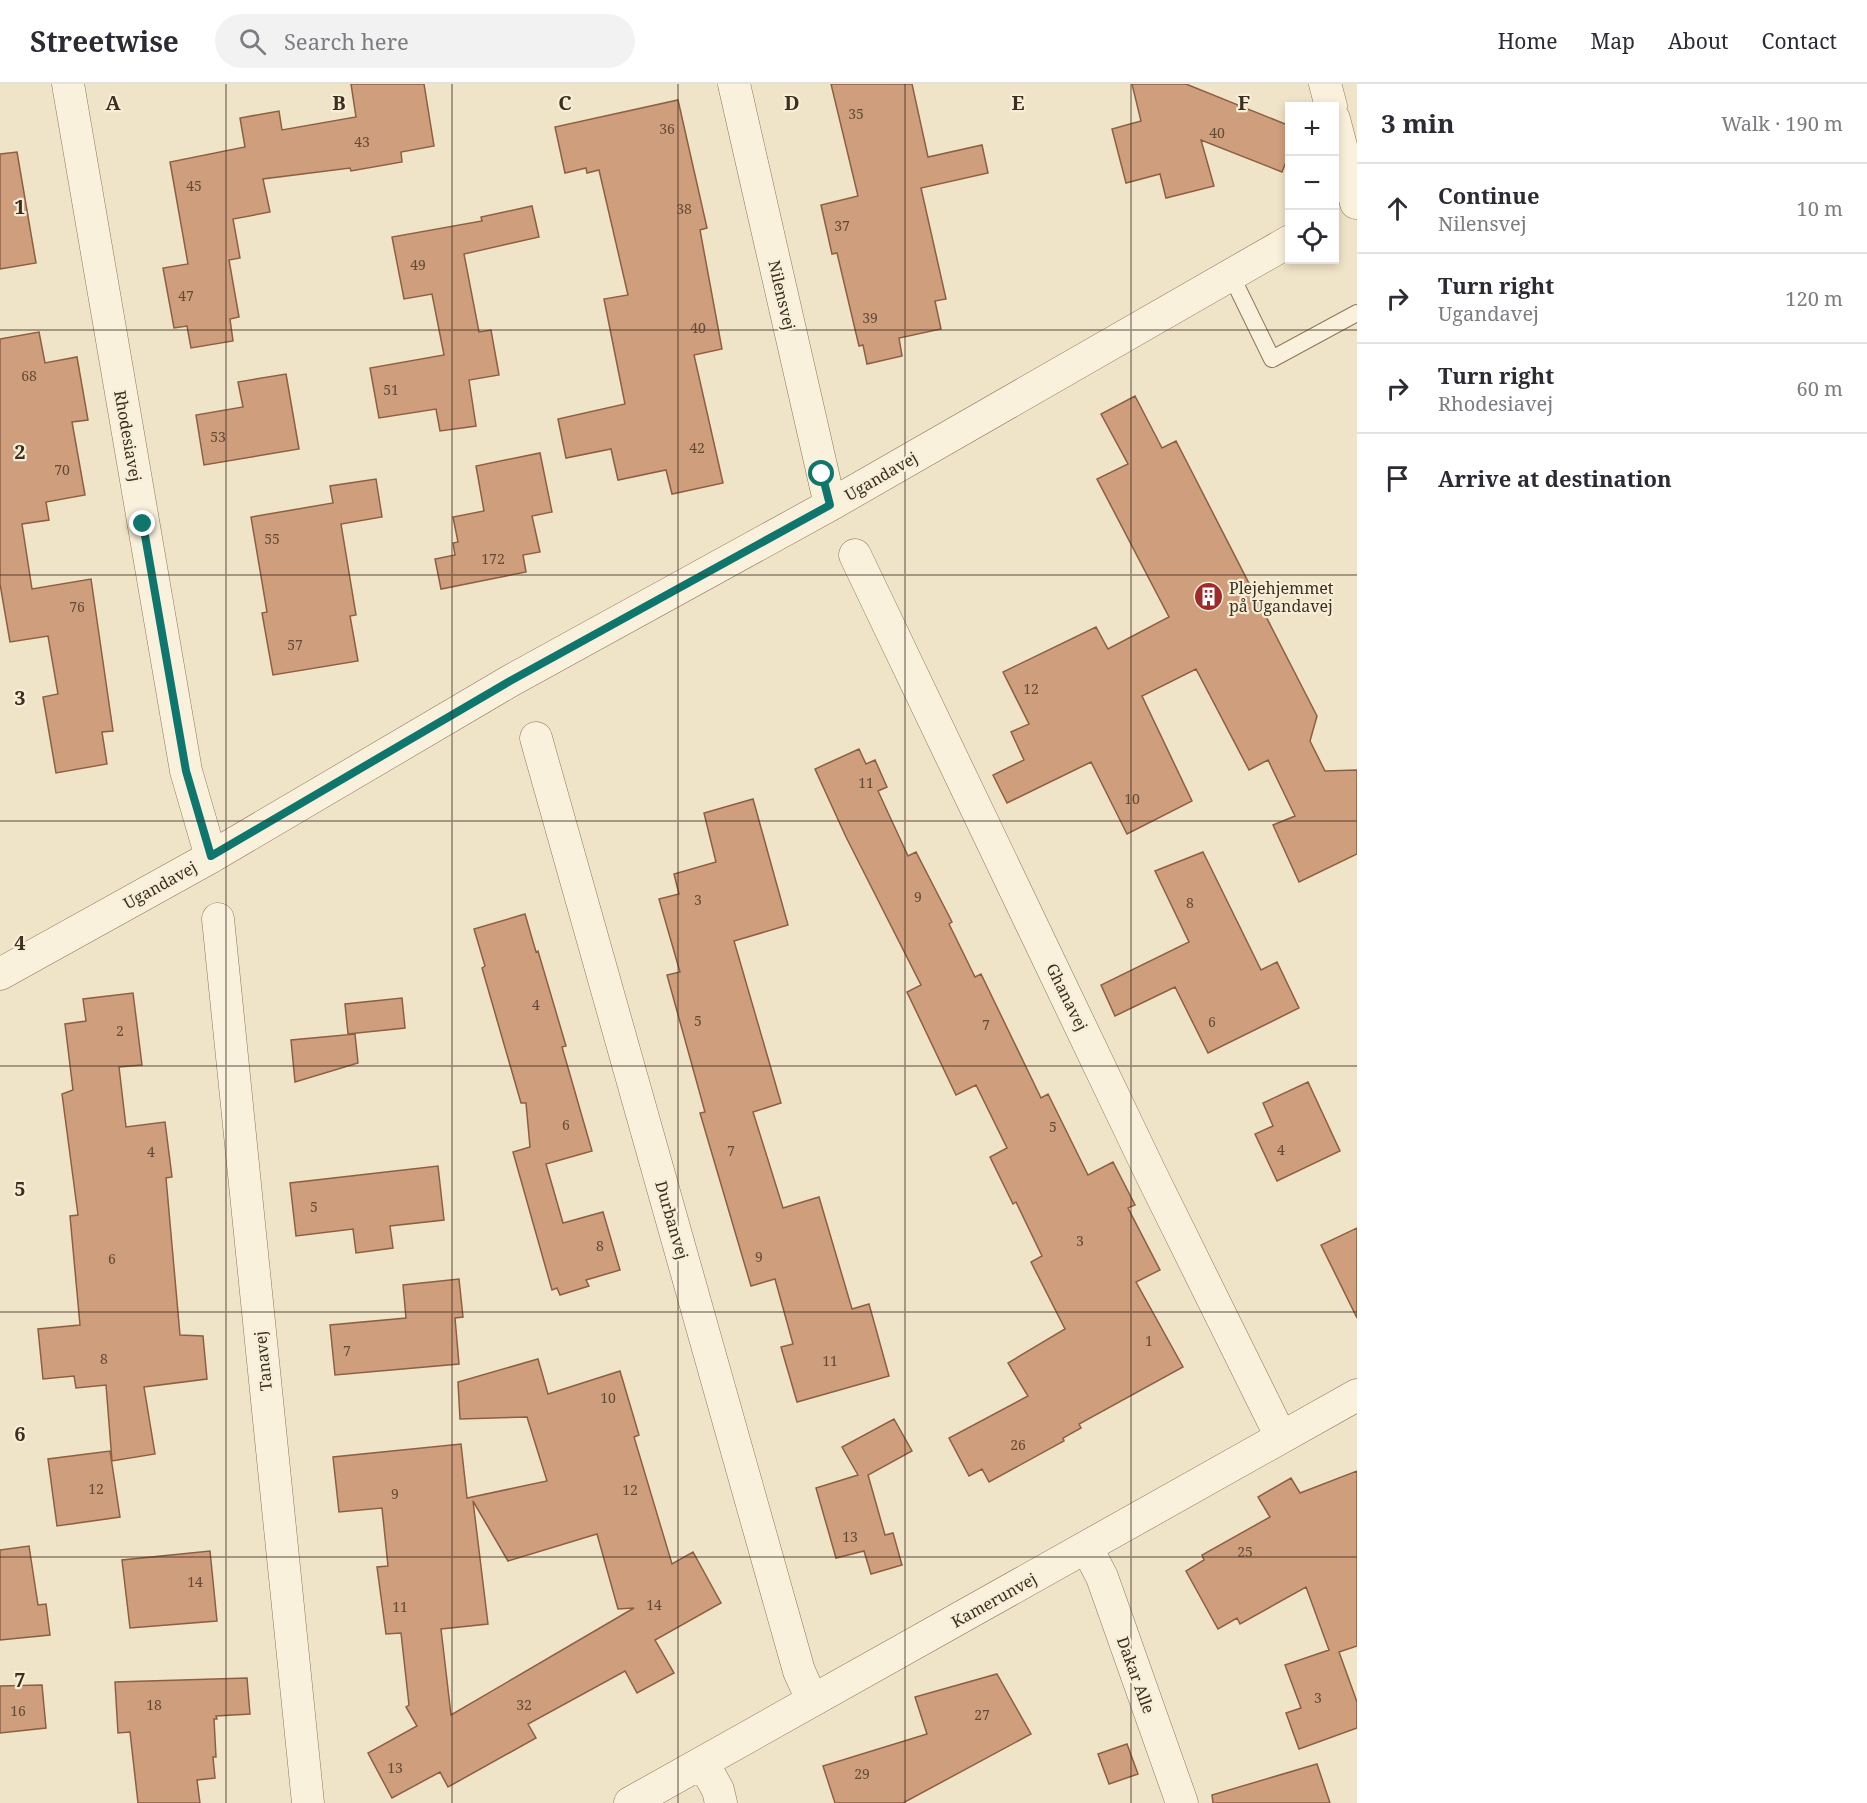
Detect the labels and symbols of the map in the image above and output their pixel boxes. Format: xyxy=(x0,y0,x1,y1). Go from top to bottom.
text: A xyxy=(105,89,121,116)
text: B xyxy=(332,89,346,116)
text: C xyxy=(558,89,572,116)
text: D xyxy=(784,89,800,116)
text: E xyxy=(1011,89,1025,116)
text: F xyxy=(1238,89,1250,116)
house number: 35 xyxy=(848,104,864,123)
house number: 36 xyxy=(659,119,675,138)
house number: 40 xyxy=(1209,123,1225,142)
house number: 43 xyxy=(354,132,370,151)
house number: 45 xyxy=(186,176,202,195)
text: 1 xyxy=(14,193,26,220)
house number: 38 xyxy=(676,199,692,218)
house number: 37 xyxy=(834,216,850,235)
house number: 49 xyxy=(410,255,426,274)
street label: Nilensvej xyxy=(763,258,801,332)
house number: 47 xyxy=(178,286,194,305)
house number: 39 xyxy=(862,308,878,327)
house number: 40 xyxy=(690,318,706,337)
house number: 68 xyxy=(21,366,37,385)
house number: 51 xyxy=(383,380,399,399)
street label: Rhodesiavej xyxy=(109,389,147,483)
house number: 53 xyxy=(210,427,226,446)
text: 2 xyxy=(14,438,26,465)
house number: 42 xyxy=(689,438,705,457)
street label: Ugandavej xyxy=(840,446,922,506)
house number: 70 xyxy=(54,460,70,479)
route start xyxy=(808,460,834,486)
route end xyxy=(129,510,155,536)
house number: 55 xyxy=(264,529,280,548)
house number: 172 xyxy=(481,549,505,568)
place label: Plejehjemmet på Ugandavej xyxy=(1229,577,1334,617)
building icon: Plejehjemmet på Ugandavej xyxy=(1192,581,1224,613)
house number: 76 xyxy=(69,597,85,616)
house number: 57 xyxy=(287,635,303,654)
house number: 12 xyxy=(1023,679,1039,698)
text: 3 xyxy=(14,684,26,711)
house number: 11 xyxy=(858,773,874,792)
house number: 10 xyxy=(1124,789,1140,808)
street label: Ugandavej xyxy=(119,856,201,914)
house number: 9 xyxy=(914,887,922,906)
house number: 3 xyxy=(694,890,702,909)
house number: 8 xyxy=(1186,893,1194,912)
text: 4 xyxy=(14,929,26,956)
street label: Ghanavej xyxy=(1041,960,1093,1034)
house number: 4 xyxy=(532,995,540,1014)
house number: 5 xyxy=(694,1011,702,1030)
house number: 6 xyxy=(1208,1012,1216,1031)
house number: 7 xyxy=(982,1015,990,1034)
house number: 2 xyxy=(116,1021,124,1040)
house number: 6 xyxy=(562,1115,570,1134)
house number: 5 xyxy=(1049,1117,1057,1136)
house number: 4 xyxy=(1277,1140,1285,1159)
house number: 7 xyxy=(727,1141,735,1160)
house number: 4 xyxy=(147,1142,155,1161)
text: 5 xyxy=(14,1175,26,1202)
street label: Durbanvej xyxy=(650,1178,694,1262)
house number: 5 xyxy=(310,1197,318,1216)
house number: 3 xyxy=(1076,1231,1084,1250)
house number: 8 xyxy=(596,1236,604,1255)
house number: 9 xyxy=(755,1247,763,1266)
house number: 6 xyxy=(108,1249,116,1268)
street label: Tanavej xyxy=(249,1330,277,1392)
house number: 1 xyxy=(1145,1331,1153,1350)
house number: 7 xyxy=(343,1341,351,1360)
house number: 8 xyxy=(100,1349,108,1368)
house number: 11 xyxy=(822,1351,838,1370)
house number: 10 xyxy=(600,1388,616,1407)
text: 6 xyxy=(14,1420,26,1447)
house number: 26 xyxy=(1010,1435,1026,1454)
house number: 12 xyxy=(88,1479,104,1498)
house number: 12 xyxy=(622,1480,638,1499)
house number: 9 xyxy=(391,1484,399,1503)
house number: 13 xyxy=(842,1527,858,1546)
house number: 25 xyxy=(1237,1542,1253,1561)
street label: Kamerunvej xyxy=(947,1567,1041,1633)
house number: 14 xyxy=(187,1572,203,1591)
house number: 14 xyxy=(646,1595,662,1614)
house number: 11 xyxy=(392,1597,408,1616)
street label: Dakar Alle xyxy=(1112,1633,1160,1717)
text: 7 xyxy=(14,1666,26,1693)
house number: 3 xyxy=(1314,1688,1322,1707)
house number: 18 xyxy=(146,1695,162,1714)
house number: 32 xyxy=(516,1695,532,1714)
house number: 16 xyxy=(10,1701,26,1720)
house number: 27 xyxy=(974,1705,990,1724)
house number: 13 xyxy=(387,1758,403,1777)
house number: 29 xyxy=(854,1764,870,1783)

